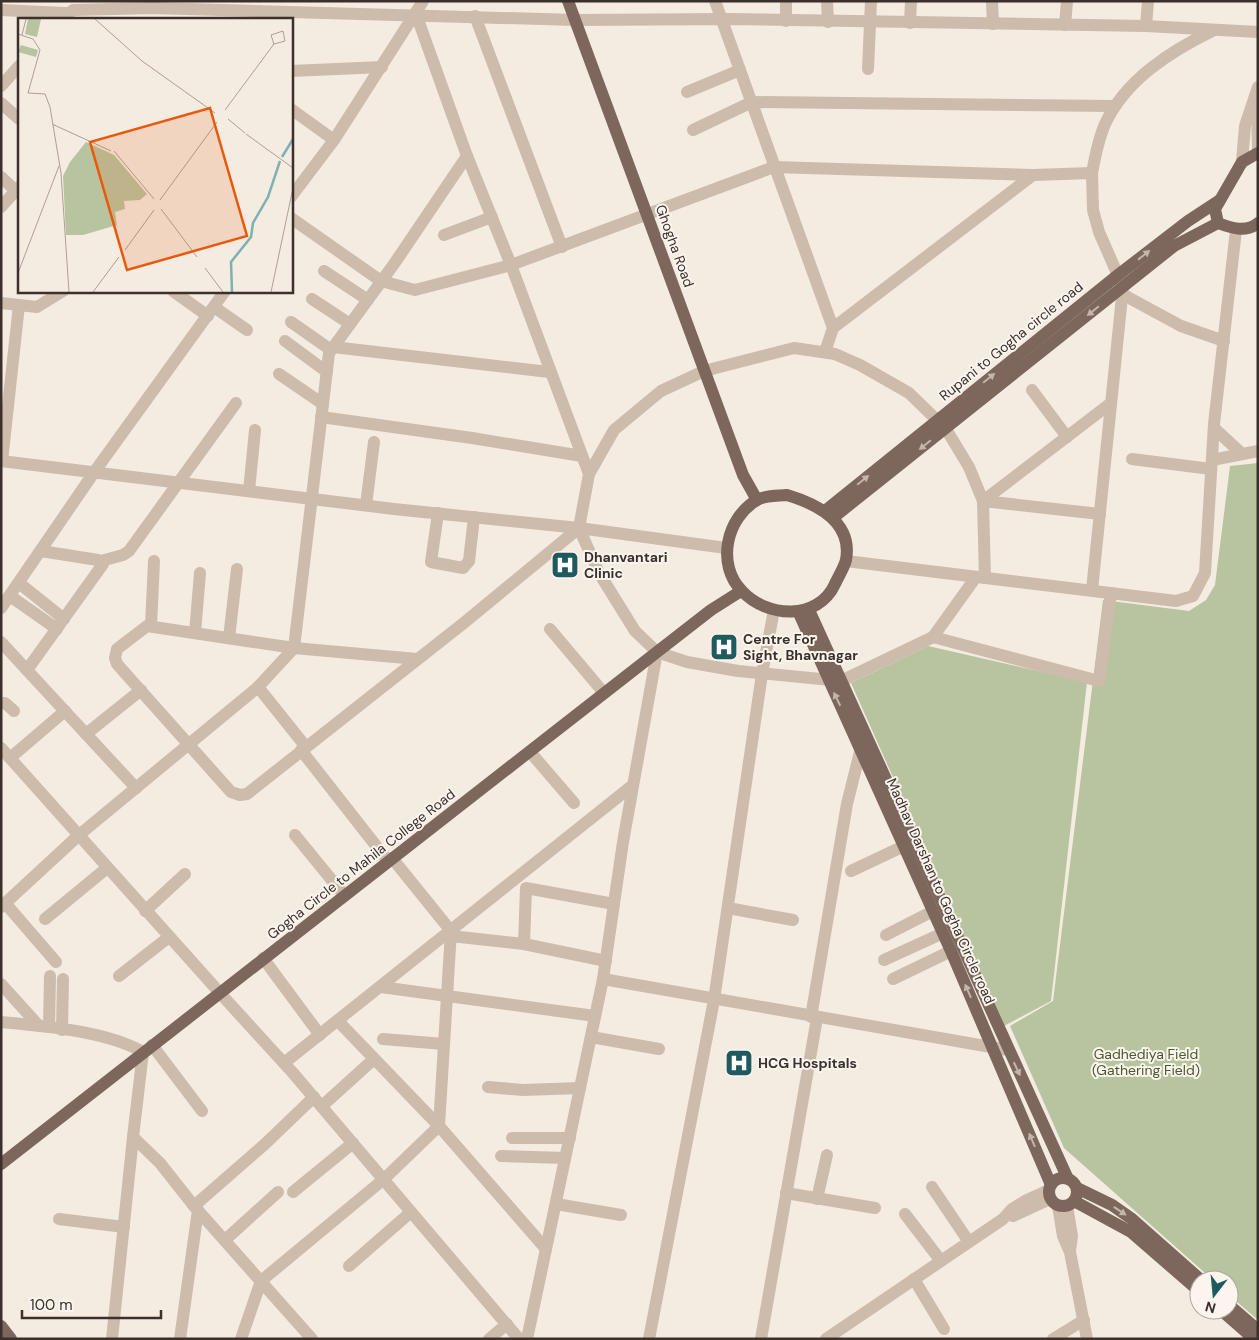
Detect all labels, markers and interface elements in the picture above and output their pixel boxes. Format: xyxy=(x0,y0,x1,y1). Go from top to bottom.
inset map xyxy=(18,18,292,292)
street label: Ghogha Road xyxy=(652,202,698,290)
one-way arrow xyxy=(1137,250,1150,261)
street label: Rupani to Gogha circle road xyxy=(936,277,1086,405)
one-way arrow xyxy=(1087,305,1100,316)
one-way arrow xyxy=(982,373,995,384)
one-way arrow xyxy=(919,440,932,451)
one-way arrow xyxy=(856,475,869,486)
place label: Dhanvantari Clinic xyxy=(584,548,668,582)
hospital icon: Dhanvantari Clinic xyxy=(550,550,580,580)
place label: Centre For Sight, Bhavnagar xyxy=(743,630,858,664)
hospital icon: Centre For Sight, Bhavnagar xyxy=(709,632,739,662)
one-way arrow xyxy=(833,691,842,706)
street label: Madhav Darshan to Gogha Circle road xyxy=(883,775,999,1007)
street label: Gogha Circle to Mahila College Road xyxy=(263,785,459,943)
one-way arrow xyxy=(964,984,972,998)
park label: Gadhediya Field (Gathering Field) xyxy=(1092,1045,1200,1079)
hospital icon: HCG Hospitals xyxy=(724,1048,754,1078)
place label: HCG Hospitals xyxy=(758,1054,857,1072)
one-way arrow xyxy=(1013,1062,1021,1076)
one-way arrow xyxy=(1028,1132,1036,1147)
one-way arrow xyxy=(1113,1206,1127,1215)
north arrow xyxy=(1189,1270,1239,1320)
scale bar xyxy=(22,1288,161,1320)
text: 100 m xyxy=(30,1295,73,1315)
text: N xyxy=(1203,1297,1218,1318)

